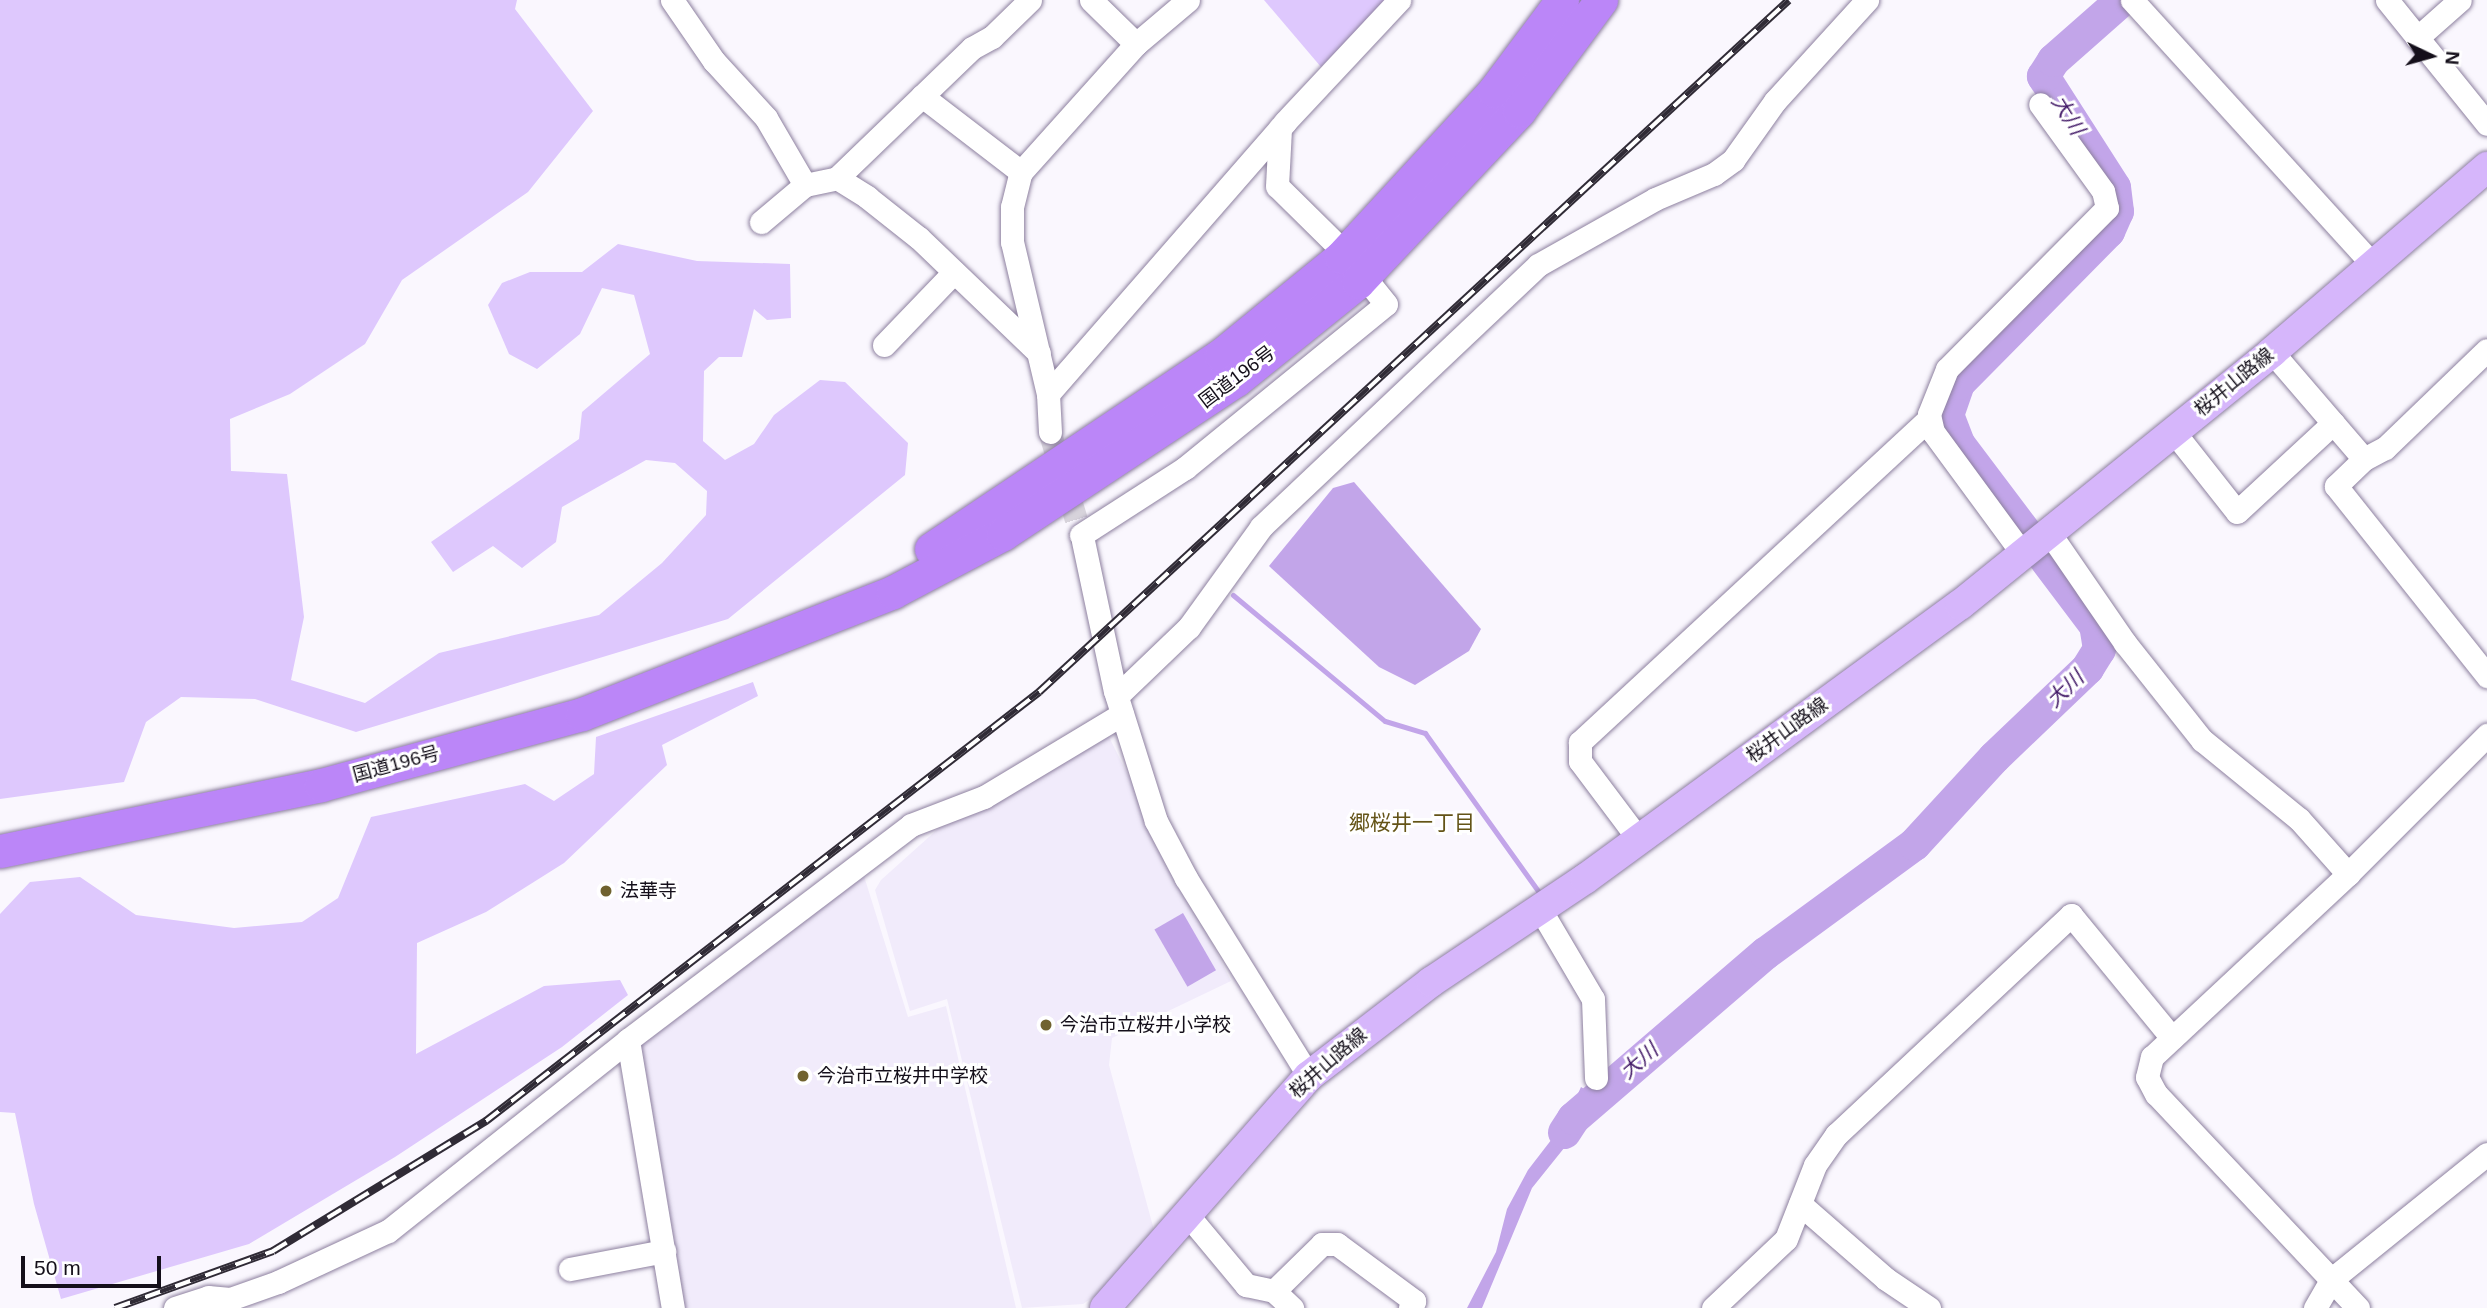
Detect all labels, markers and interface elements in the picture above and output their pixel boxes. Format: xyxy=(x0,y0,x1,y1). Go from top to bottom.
north arrow xyxy=(2396,21,2466,91)
text: N xyxy=(2441,50,2463,66)
water label: 大川 xyxy=(2046,91,2090,139)
street label: 国道196号 xyxy=(1195,341,1279,413)
street label: 桜井山路線 xyxy=(2190,343,2278,421)
water label: 大川 xyxy=(2041,665,2089,713)
street label: 桜井山路線 xyxy=(1742,693,1832,767)
street label: 国道196号 xyxy=(350,742,442,786)
district label: 郷桜井一丁目 xyxy=(1349,810,1475,836)
place label: 法華寺 xyxy=(620,880,677,902)
marker: 法華寺 xyxy=(598,883,614,899)
place label: 今治市立桜井小学校 xyxy=(1060,1014,1231,1036)
marker: 今治市立桜井小学校 xyxy=(1038,1017,1054,1033)
street label: 桜井山路線 xyxy=(1285,1023,1371,1103)
water label: 大川 xyxy=(1615,1038,1663,1084)
place label: 今治市立桜井中学校 xyxy=(817,1065,988,1087)
marker: 今治市立桜井中学校 xyxy=(795,1068,811,1084)
scale bar xyxy=(24,1242,164,1286)
text: 50 m xyxy=(34,1256,81,1279)

